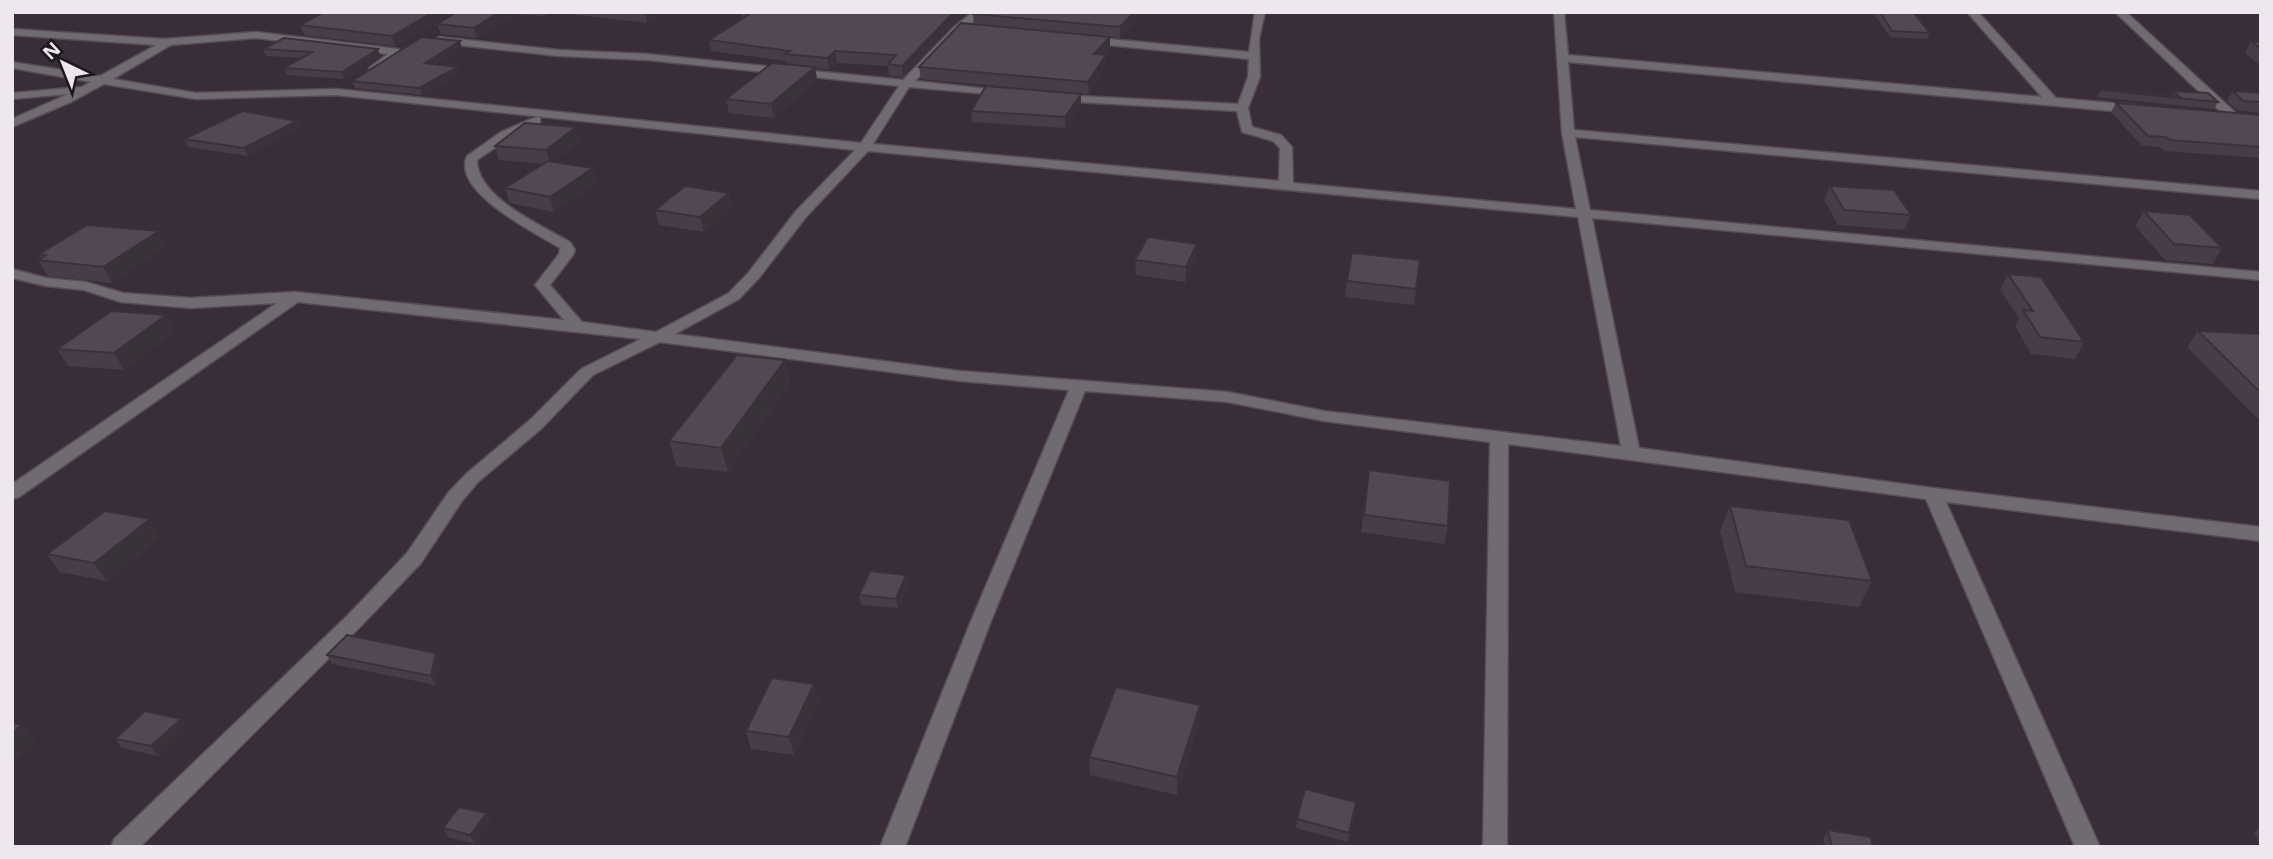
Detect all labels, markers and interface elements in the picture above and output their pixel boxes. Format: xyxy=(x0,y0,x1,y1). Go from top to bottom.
north arrow xyxy=(28,28,98,98)
text: N xyxy=(37,36,66,65)

